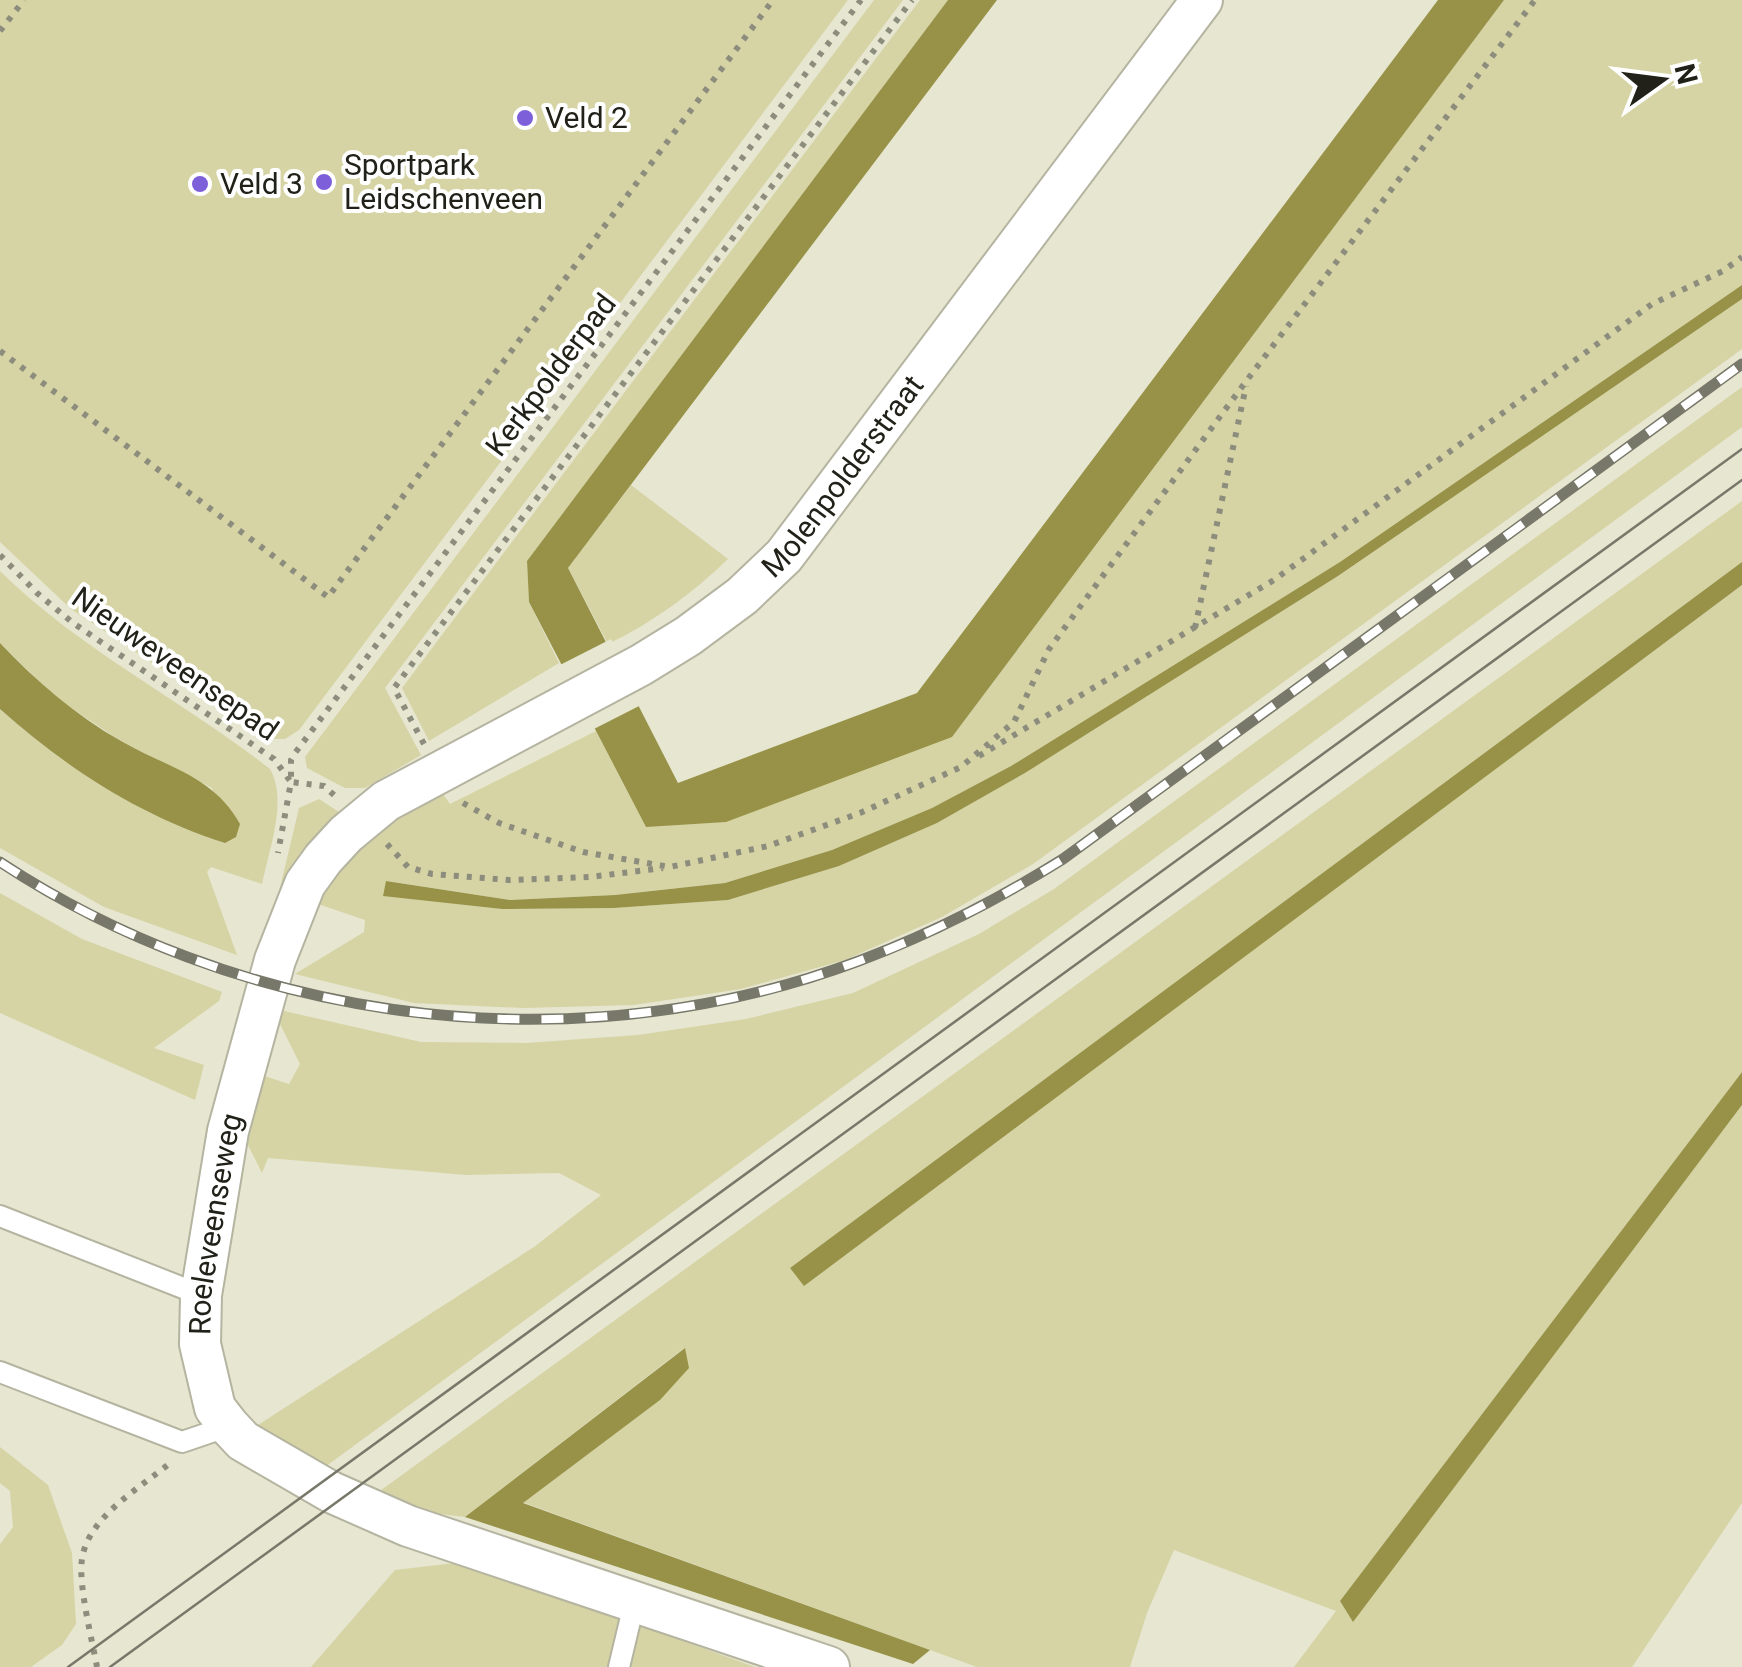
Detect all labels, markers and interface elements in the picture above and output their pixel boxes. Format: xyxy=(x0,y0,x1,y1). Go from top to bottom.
north arrow xyxy=(1612,30,1712,130)
text: N xyxy=(1667,60,1704,88)
place label: Veld 2 xyxy=(545,100,628,135)
marker: Veld 2 xyxy=(514,107,536,129)
place label: Sportpark Leidschenveen xyxy=(344,147,543,216)
place label: Veld 3 xyxy=(220,166,303,201)
marker: Sportpark Leidschenveen xyxy=(313,171,335,193)
marker: Veld 3 xyxy=(189,173,211,195)
street label: Kerkpolderpad xyxy=(478,287,623,463)
street label: Molenpolderstraat xyxy=(754,368,930,585)
street label: Nieuweveensepad xyxy=(65,579,285,748)
street label: Roeleveenseweg xyxy=(182,1109,249,1335)

